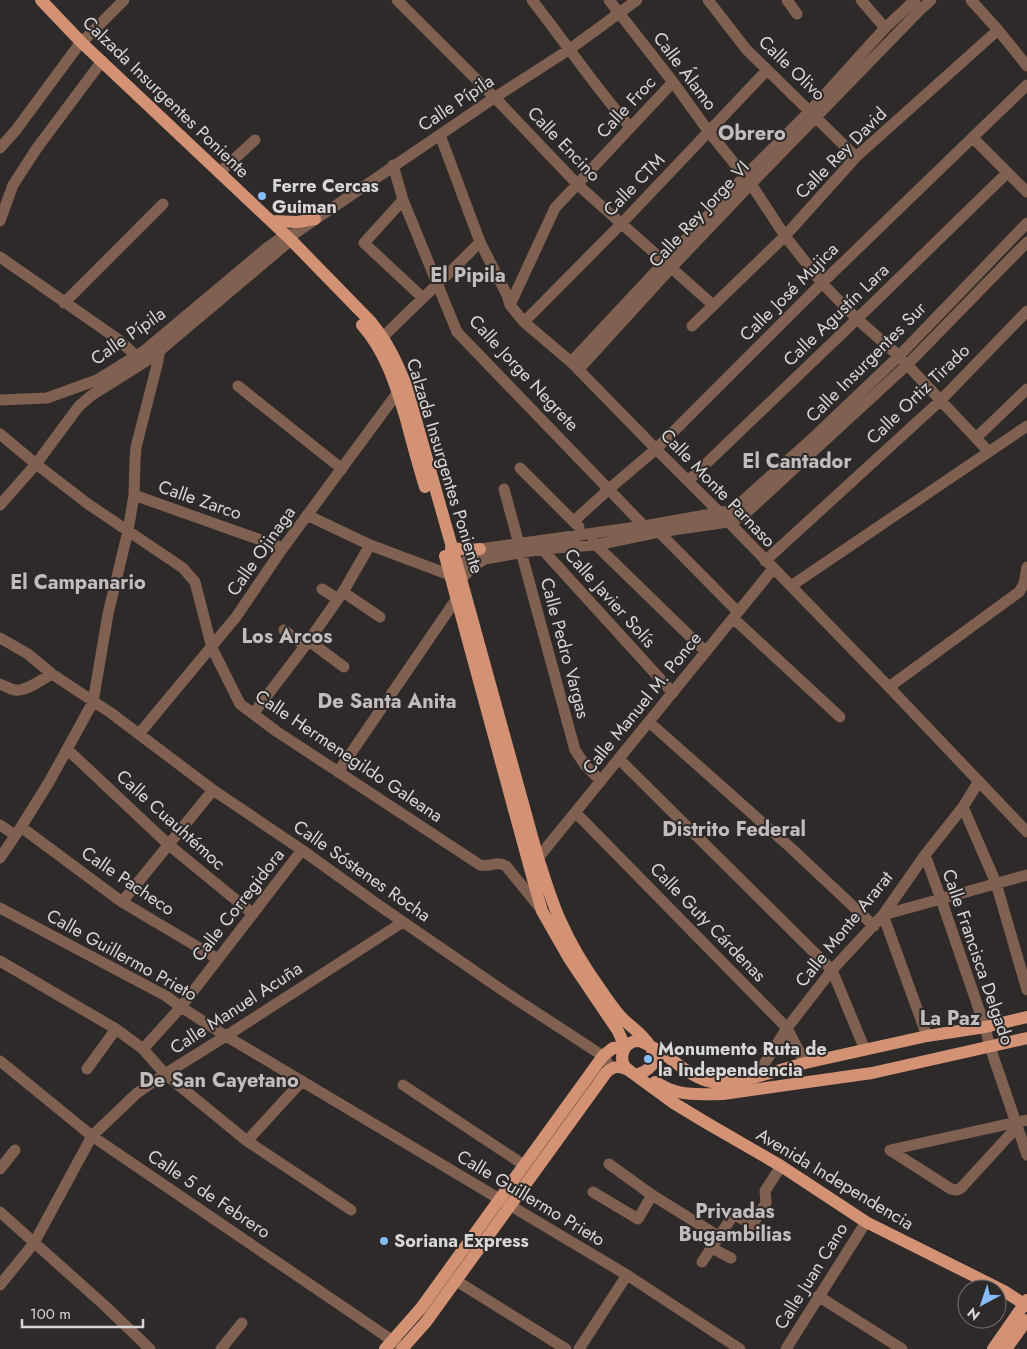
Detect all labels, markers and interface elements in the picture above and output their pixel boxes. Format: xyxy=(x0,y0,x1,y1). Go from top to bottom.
street label: Calzada Insurgentes Poniente xyxy=(77,10,255,184)
street label: Calle Álamo xyxy=(647,26,723,116)
street label: Calle Olivo xyxy=(753,29,832,107)
street label: Calle Pípila xyxy=(413,68,499,138)
street label: Calle Froc xyxy=(590,70,662,144)
street label: Calle Encino xyxy=(521,100,607,188)
street label: Calle Rey David xyxy=(789,101,893,205)
district label: Obrero xyxy=(718,119,786,148)
street label: Calle CTM xyxy=(597,148,671,222)
street label: Calle Rey Jorge VI xyxy=(643,155,755,273)
place label: Ferre Cercas Guiman xyxy=(272,173,379,220)
marker: Ferre Cercas Guiman xyxy=(256,190,268,202)
street label: Calle José Mujica xyxy=(734,237,844,347)
street label: Calle Agustín Lara xyxy=(777,258,895,372)
district label: El Pipila xyxy=(430,261,506,290)
street label: Calle Insurgentes Sur xyxy=(800,295,933,428)
street label: Calle Pípila xyxy=(85,301,171,371)
street label: Calle Jorge Negrete xyxy=(463,309,585,437)
street label: Calle Ortiz Tirado xyxy=(860,338,976,450)
street label: Calzada Insurgentes Poniente xyxy=(400,355,490,577)
street label: Calle Monte Parnaso xyxy=(654,423,782,553)
district label: El Cantador xyxy=(742,447,852,476)
street label: Calle Zarco xyxy=(155,474,245,526)
street label: Calle Ojinaga xyxy=(220,501,302,601)
street label: Calle Javier Solís xyxy=(558,542,662,654)
district label: El Campanario xyxy=(10,568,146,597)
street label: Calle Pedro Vargas xyxy=(534,575,596,721)
district label: Los Arcos xyxy=(242,622,332,651)
street label: Calle Manuel M. Ponce xyxy=(576,626,708,780)
street label: Calle Hermenegildo Galeana xyxy=(250,683,448,829)
district label: De Santa Anita xyxy=(318,687,456,716)
street label: Calle Cuauhtémoc xyxy=(111,764,231,876)
street label: Calle Sóstenes Rocha xyxy=(288,814,436,928)
district label: Distrito Federal xyxy=(662,815,806,844)
street label: Calle Pacheco xyxy=(76,840,180,922)
street label: Calle Corregidora xyxy=(185,843,291,967)
street label: Calle Guty Cárdenas xyxy=(644,856,772,988)
street label: Calle Monte Ararat xyxy=(789,865,899,993)
street label: Calle Francisca Delgado xyxy=(936,865,1020,1049)
street label: Calle Guillermo Prieto xyxy=(42,903,202,1007)
street label: Calle Manuel Acuña xyxy=(165,955,307,1061)
district label: La Paz xyxy=(920,1004,981,1033)
place label: Monumento Ruta de la Independencia xyxy=(658,1036,827,1083)
marker: Monumento Ruta de la Independencia xyxy=(642,1053,654,1065)
district label: De San Cayetano xyxy=(139,1066,299,1095)
street label: Avenida Independencia xyxy=(751,1122,919,1236)
street label: Calle 5 de Febrero xyxy=(142,1143,276,1245)
street label: Calle Guillermo Prieto xyxy=(452,1143,610,1253)
district label: Privadas Bugambilias xyxy=(679,1197,791,1249)
street label: Calle Juan Cano xyxy=(768,1217,854,1334)
place label: Soriana Express xyxy=(394,1228,529,1254)
marker: Soriana Express xyxy=(378,1235,390,1247)
north arrow xyxy=(957,1279,1007,1329)
scale bar xyxy=(22,1296,144,1328)
text: 100 m xyxy=(30,1303,71,1325)
text: N xyxy=(963,1303,984,1325)

